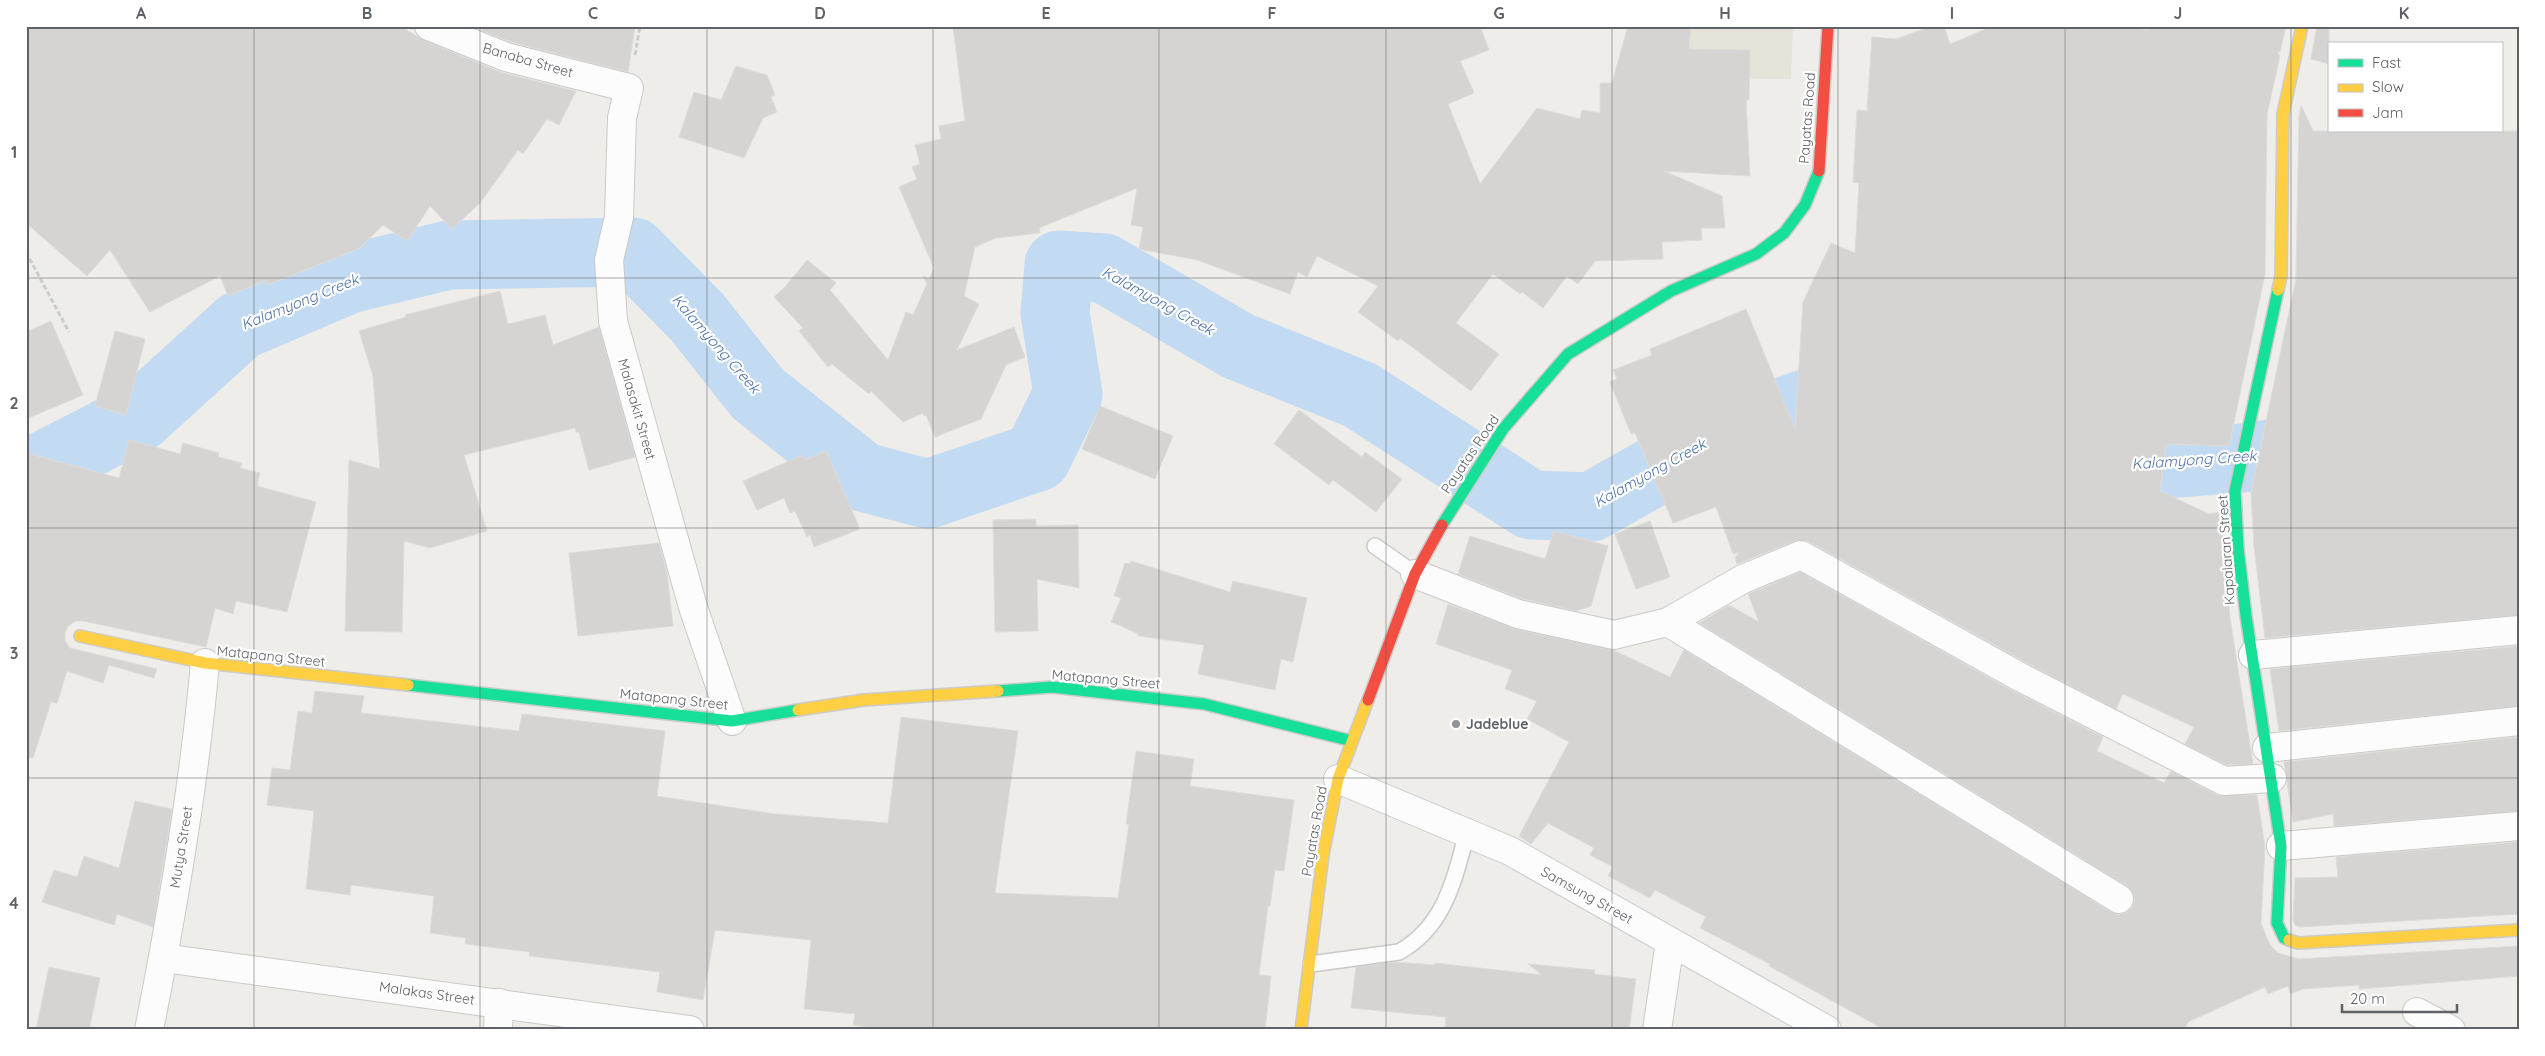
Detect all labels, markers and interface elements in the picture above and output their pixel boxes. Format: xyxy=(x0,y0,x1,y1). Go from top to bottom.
text: A xyxy=(136,3,147,23)
text: B xyxy=(362,3,372,23)
text: C xyxy=(588,3,598,23)
text: D xyxy=(814,3,826,23)
text: E xyxy=(1041,3,1051,23)
text: F xyxy=(1268,3,1277,23)
text: G xyxy=(1493,3,1505,23)
text: H xyxy=(1719,3,1731,23)
text: I xyxy=(1950,3,1954,23)
text: J xyxy=(2174,3,2182,23)
text: K xyxy=(2399,3,2409,23)
street label: Banaba Street xyxy=(481,38,576,82)
legend xyxy=(2328,42,2502,132)
text: Fast xyxy=(2372,53,2401,72)
street label: Payatas Road xyxy=(1795,72,1819,164)
text: Slow xyxy=(2372,77,2404,96)
text: Jam xyxy=(2372,103,2403,122)
text: 1 xyxy=(11,142,17,162)
water label: Kalamyong Creek xyxy=(1099,262,1219,340)
water label: Kalamyong Creek xyxy=(238,269,363,334)
water label: Kalamyong Creek xyxy=(668,290,766,399)
street label: Malasakit Street xyxy=(614,356,660,462)
text: 2 xyxy=(9,393,19,413)
street label: Payatas Road xyxy=(1437,411,1503,497)
water label: Kalamyong Creek xyxy=(1590,433,1711,511)
water label: Kalamyong Creek xyxy=(2131,446,2259,473)
street label: Kapalaran Street xyxy=(2213,494,2239,606)
street label: Matapang Street xyxy=(216,641,326,671)
text: 3 xyxy=(10,643,18,663)
street label: Matapang Street xyxy=(1051,665,1161,693)
street label: Matapang Street xyxy=(619,684,729,714)
place label: Jadeblue xyxy=(1466,715,1529,733)
marker: Jadeblue xyxy=(1450,718,1462,730)
street label: Payatas Road xyxy=(1297,784,1331,878)
street label: Mutya Street xyxy=(166,804,196,889)
street label: Samsung Street xyxy=(1538,862,1636,928)
text: 4 xyxy=(9,893,19,913)
street label: Malakas Street xyxy=(378,977,476,1009)
scale bar xyxy=(2342,981,2458,1013)
text: 20 m xyxy=(2350,989,2385,1008)

